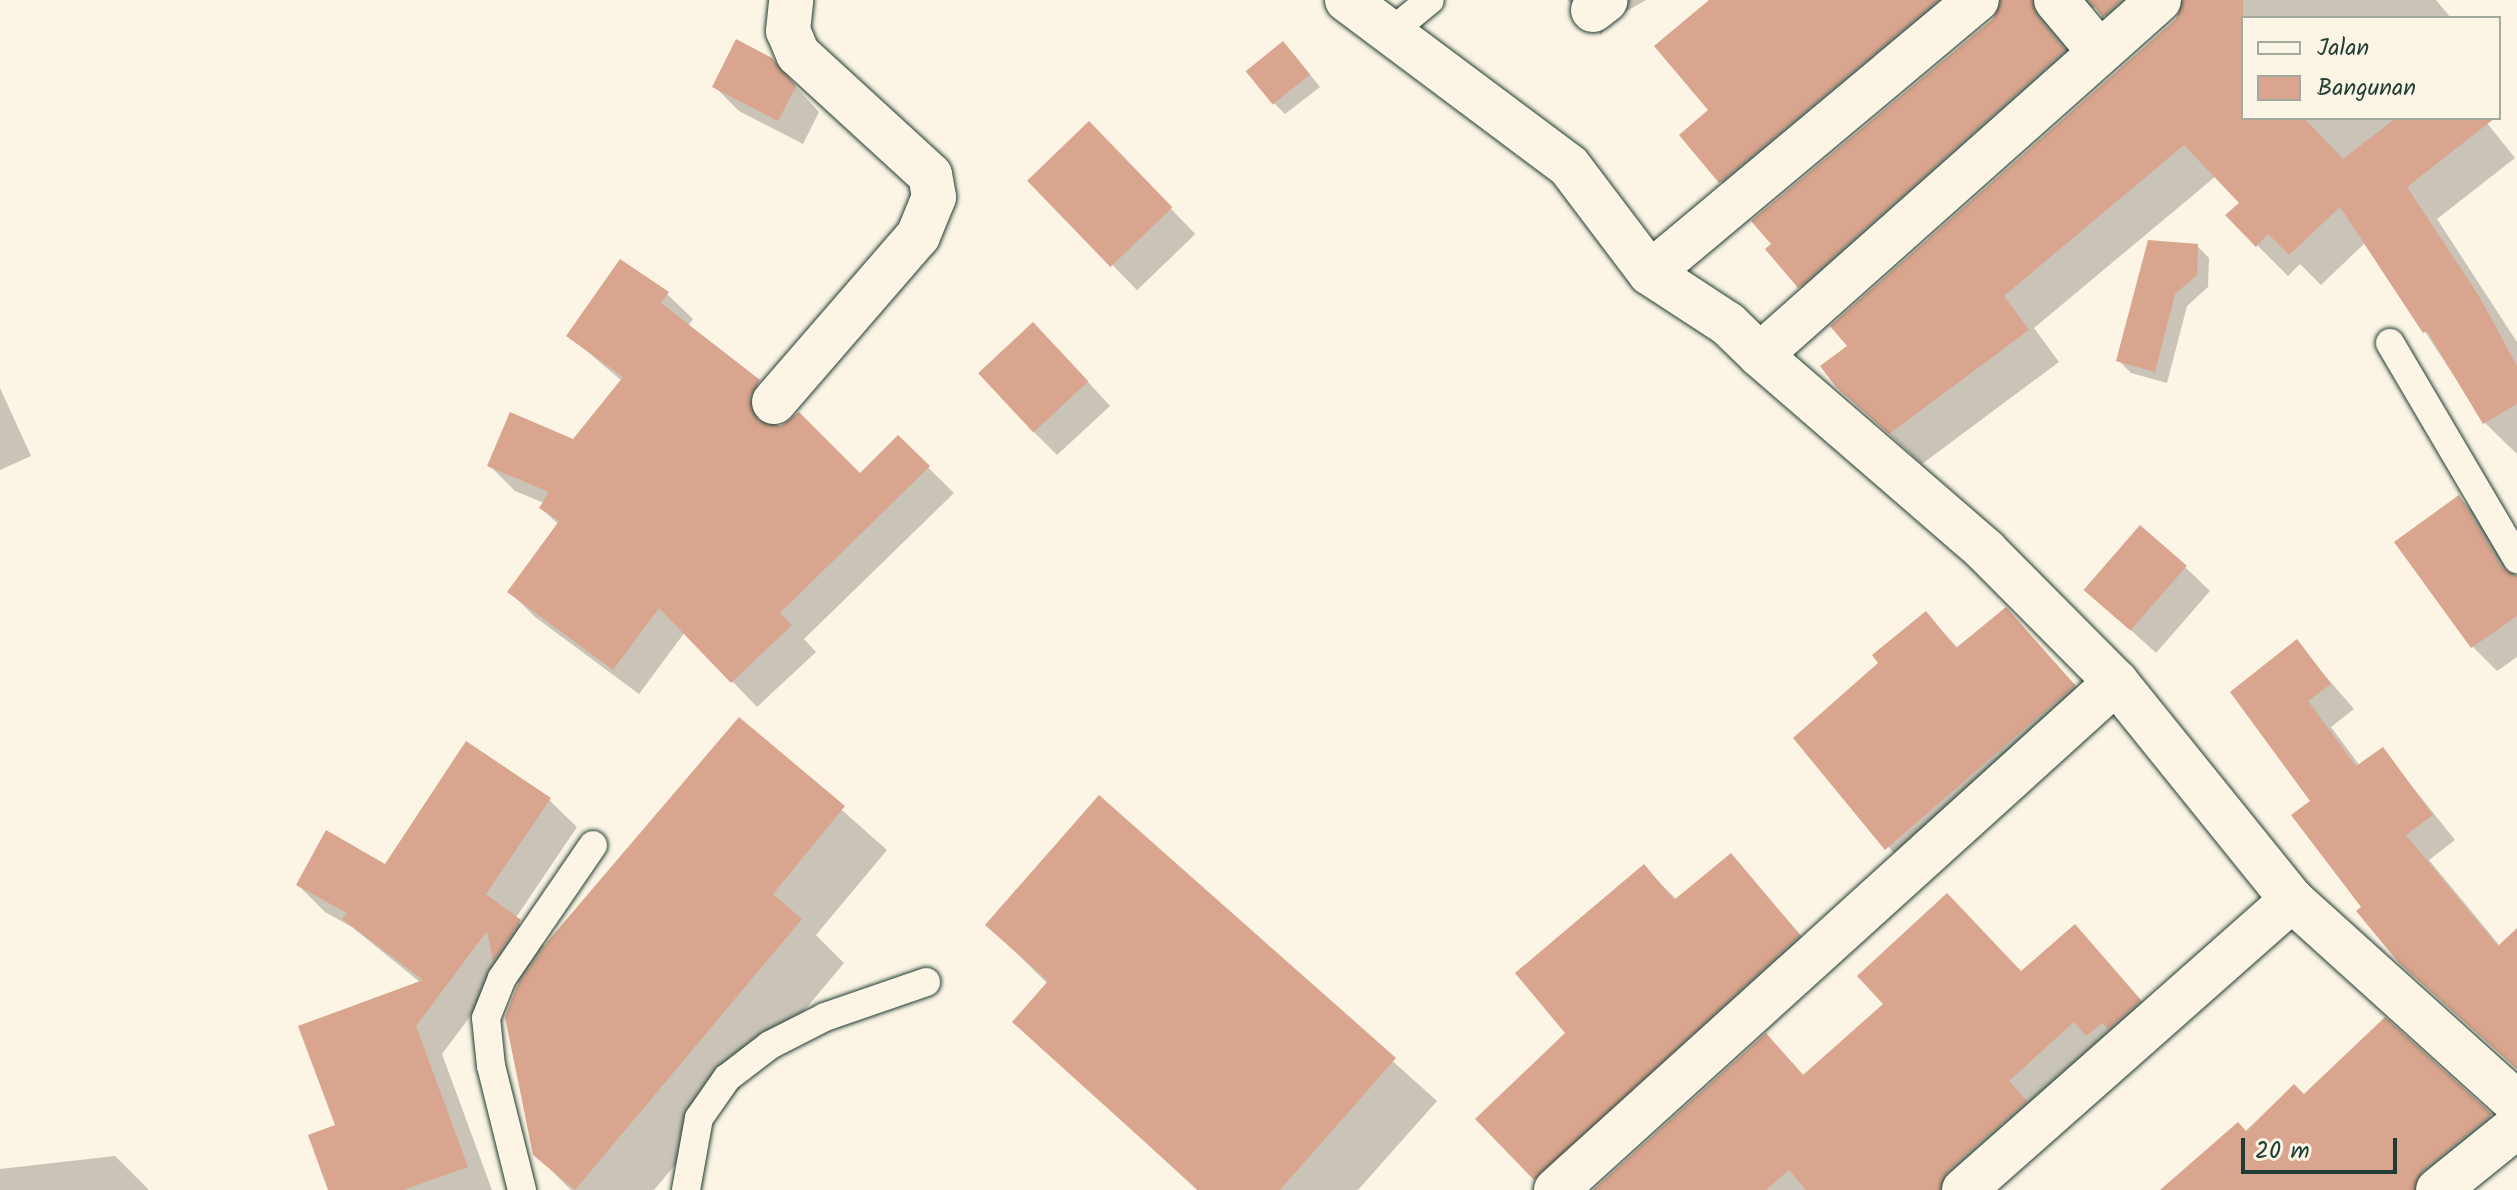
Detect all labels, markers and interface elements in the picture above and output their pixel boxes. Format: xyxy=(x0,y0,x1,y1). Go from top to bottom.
legend xyxy=(2241,16,2501,120)
text: Jalan xyxy=(2317,29,2369,68)
text: Bangunan xyxy=(2317,69,2416,108)
scale bar xyxy=(2245,1122,2401,1172)
text: 20 m xyxy=(2255,1132,2310,1171)

